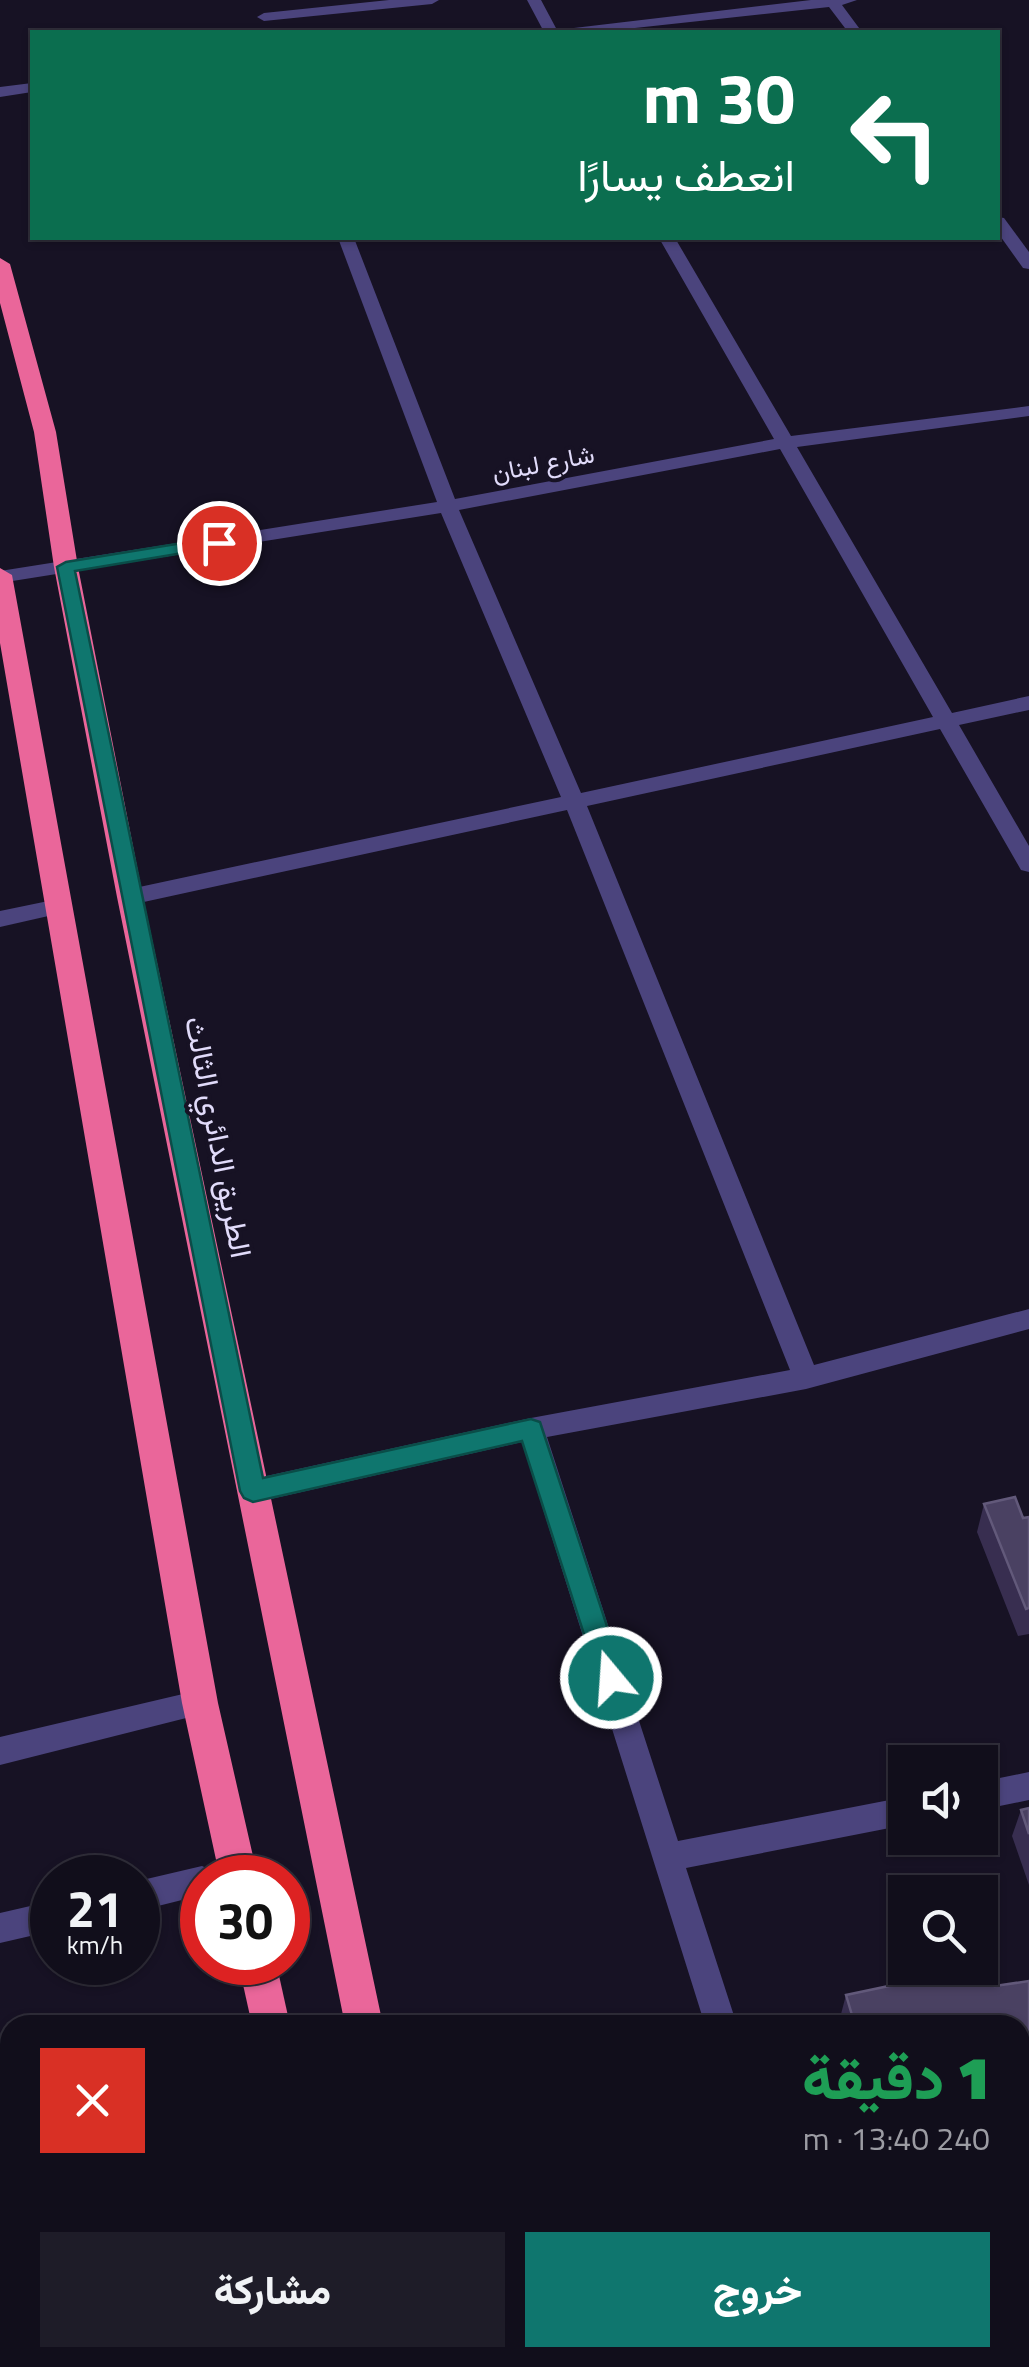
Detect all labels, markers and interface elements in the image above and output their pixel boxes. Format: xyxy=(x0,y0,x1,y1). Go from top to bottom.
text: 30 m xyxy=(642,44,795,150)
icon: left xyxy=(830,70,960,200)
text: انعطف يسارًا xyxy=(577,140,795,208)
street label: شارع لبنان xyxy=(489,434,597,492)
pin xyxy=(177,501,262,586)
icon: arrive xyxy=(192,516,247,571)
street label: الطريق الدائري الثالث xyxy=(171,1012,265,1262)
position arrow xyxy=(559,1626,663,1730)
map controls xyxy=(888,1745,998,1985)
button: sound xyxy=(888,1745,998,1855)
speed limit sign: 30 xyxy=(180,1855,310,1985)
text: 21 xyxy=(67,1870,123,1946)
button: search xyxy=(888,1875,998,1985)
text: km/h xyxy=(67,1926,123,1964)
text: 1 دقيقة xyxy=(802,2031,990,2122)
button: close xyxy=(40,2048,145,2153)
text: 240 m · 13:40 xyxy=(803,2114,990,2162)
button: مشاركة xyxy=(40,2232,505,2347)
button: خروج xyxy=(525,2232,990,2347)

